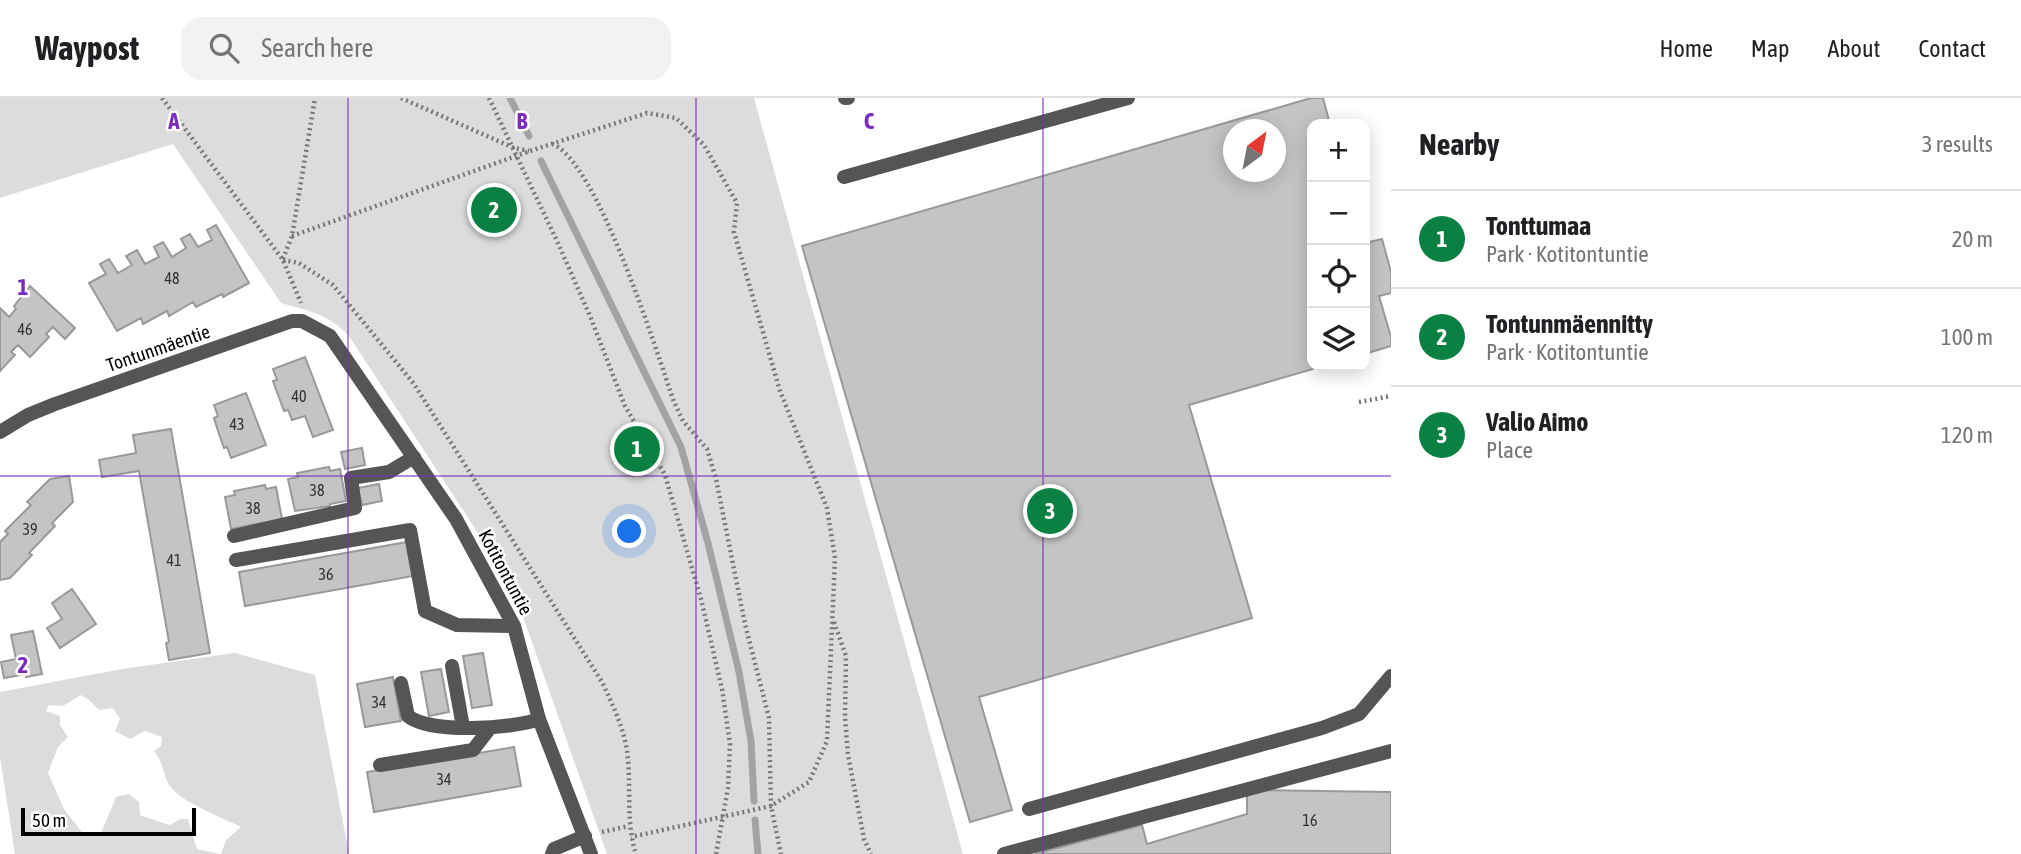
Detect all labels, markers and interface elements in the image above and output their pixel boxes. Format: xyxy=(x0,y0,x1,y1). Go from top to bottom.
search box xyxy=(181,17,671,80)
text: Waypost xyxy=(35,29,139,67)
icon: search xyxy=(205,29,243,67)
text: Search here xyxy=(261,33,373,63)
text: Home xyxy=(1659,35,1713,62)
text: Map xyxy=(1751,35,1789,62)
text: About xyxy=(1827,35,1880,62)
text: Contact xyxy=(1918,35,1986,62)
text: A xyxy=(167,108,180,134)
text: B xyxy=(517,108,528,134)
text: C xyxy=(864,108,875,134)
north arrow xyxy=(1223,119,1286,182)
map controls xyxy=(1307,119,1370,371)
button: + xyxy=(1307,119,1370,182)
text: Nearby xyxy=(1419,127,1499,161)
text: 3 results xyxy=(1922,131,1993,157)
button: − xyxy=(1307,182,1370,245)
pin: 2 xyxy=(471,184,517,236)
text: Tonttumaa xyxy=(1486,211,1591,241)
text: 1 xyxy=(1437,226,1447,252)
text: 20 m xyxy=(1952,226,1993,252)
text: Park · Kotitontuntie xyxy=(1486,241,1649,267)
button: locate xyxy=(1307,245,1370,308)
house number: 48 xyxy=(164,269,180,287)
text: 1 xyxy=(18,274,29,300)
button: layers xyxy=(1307,308,1370,371)
text: Tontunmäennitty xyxy=(1486,309,1653,339)
house number: 46 xyxy=(17,320,33,338)
street label: Tontunmäentie xyxy=(103,320,213,376)
text: 2 xyxy=(1437,324,1447,350)
text: 100 m xyxy=(1941,324,1993,350)
text: Park · Kotitontuntie xyxy=(1486,339,1649,365)
house number: 40 xyxy=(291,387,307,405)
text: Valio Aimo xyxy=(1486,407,1588,437)
house number: 43 xyxy=(229,415,245,433)
text: 3 xyxy=(1437,422,1447,448)
text: 120 m xyxy=(1941,422,1993,448)
pin: 1 xyxy=(614,423,660,475)
text: Place xyxy=(1486,437,1533,463)
house number: 38 xyxy=(309,481,325,499)
pin: 3 xyxy=(1027,485,1073,537)
house number: 38 xyxy=(245,499,261,517)
your location xyxy=(612,514,646,548)
house number: 39 xyxy=(22,520,38,538)
street label: Kotitontuntie xyxy=(474,526,538,618)
house number: 41 xyxy=(166,551,182,569)
house number: 36 xyxy=(318,565,334,583)
text: 2 xyxy=(18,652,28,678)
house number: 34 xyxy=(371,693,387,711)
house number: 34 xyxy=(436,770,452,788)
scale bar xyxy=(21,805,196,837)
text: 50 m xyxy=(32,809,66,831)
house number: 16 xyxy=(1302,811,1318,829)

